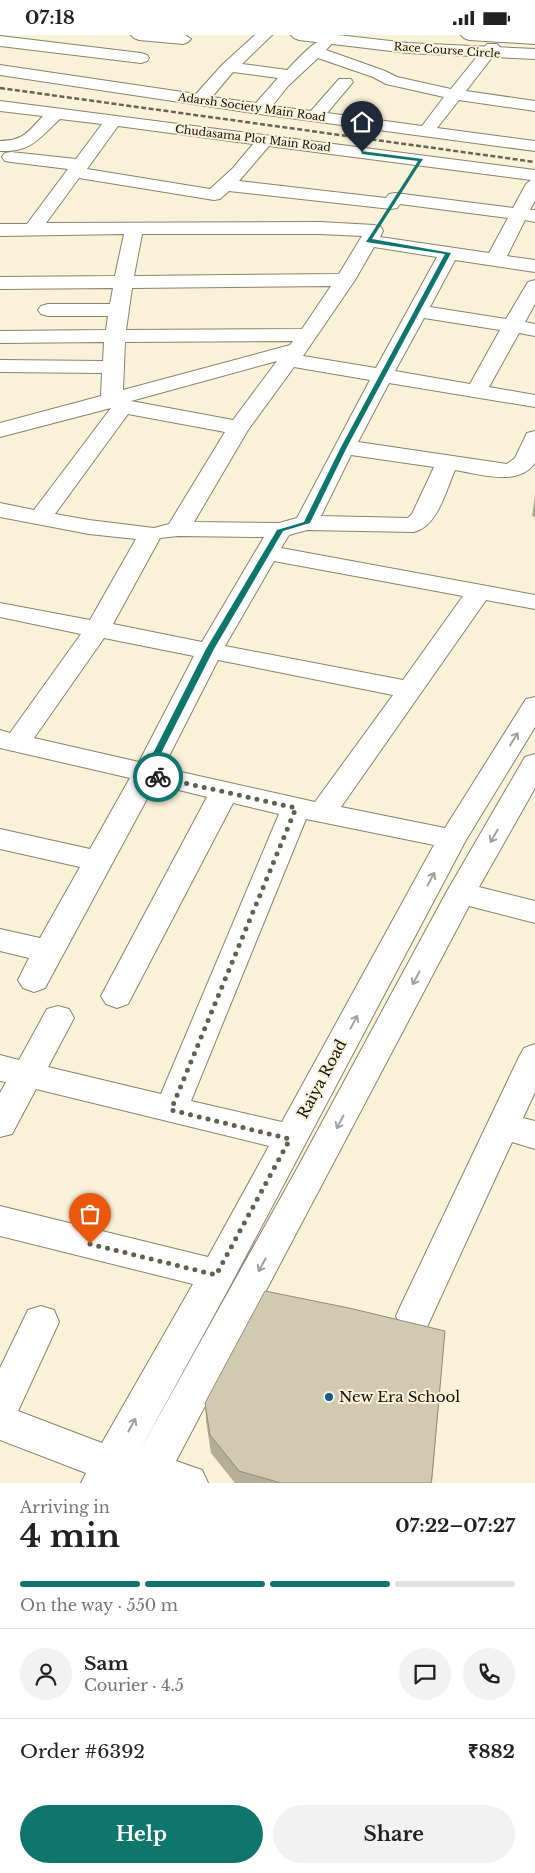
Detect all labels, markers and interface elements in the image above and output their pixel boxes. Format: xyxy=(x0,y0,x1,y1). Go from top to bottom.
text: 07:18 xyxy=(25,6,75,29)
street label: Race Course Circle xyxy=(393,39,501,61)
street label: Adarsh Society Main Road xyxy=(176,90,327,124)
pin xyxy=(341,101,383,152)
icon: home xyxy=(348,108,376,136)
street label: Chudasama Plot Main Road xyxy=(174,121,332,155)
one-way arrow xyxy=(509,732,519,746)
courier xyxy=(133,752,183,802)
icon: bike xyxy=(144,763,172,791)
one-way arrow xyxy=(489,828,499,843)
one-way arrow xyxy=(426,871,436,886)
one-way arrow xyxy=(411,971,421,986)
one-way arrow xyxy=(349,1015,359,1029)
street label: Raiya Road xyxy=(293,1036,350,1122)
one-way arrow xyxy=(335,1114,345,1129)
pin xyxy=(69,1193,111,1244)
icon: bag xyxy=(76,1200,104,1228)
one-way arrow xyxy=(257,1257,267,1271)
place label: New Era School xyxy=(339,1387,460,1406)
marker: New Era School xyxy=(323,1391,335,1403)
one-way arrow xyxy=(128,1418,138,1432)
text: Arriving in xyxy=(20,1497,110,1517)
text: 07:22–07:27 xyxy=(395,1514,515,1537)
text: 4 min xyxy=(20,1516,120,1556)
text: On the way · 550 m xyxy=(20,1595,178,1615)
button: person xyxy=(20,1648,72,1700)
button: chat xyxy=(399,1648,451,1700)
button: phone xyxy=(463,1648,515,1700)
text: Sam xyxy=(84,1652,129,1675)
text: Courier · 4.5 xyxy=(84,1675,184,1695)
text: Order #6392 xyxy=(20,1740,145,1763)
text: ₹882 xyxy=(468,1740,515,1763)
button: Help xyxy=(20,1805,263,1863)
button: Share xyxy=(273,1805,515,1863)

